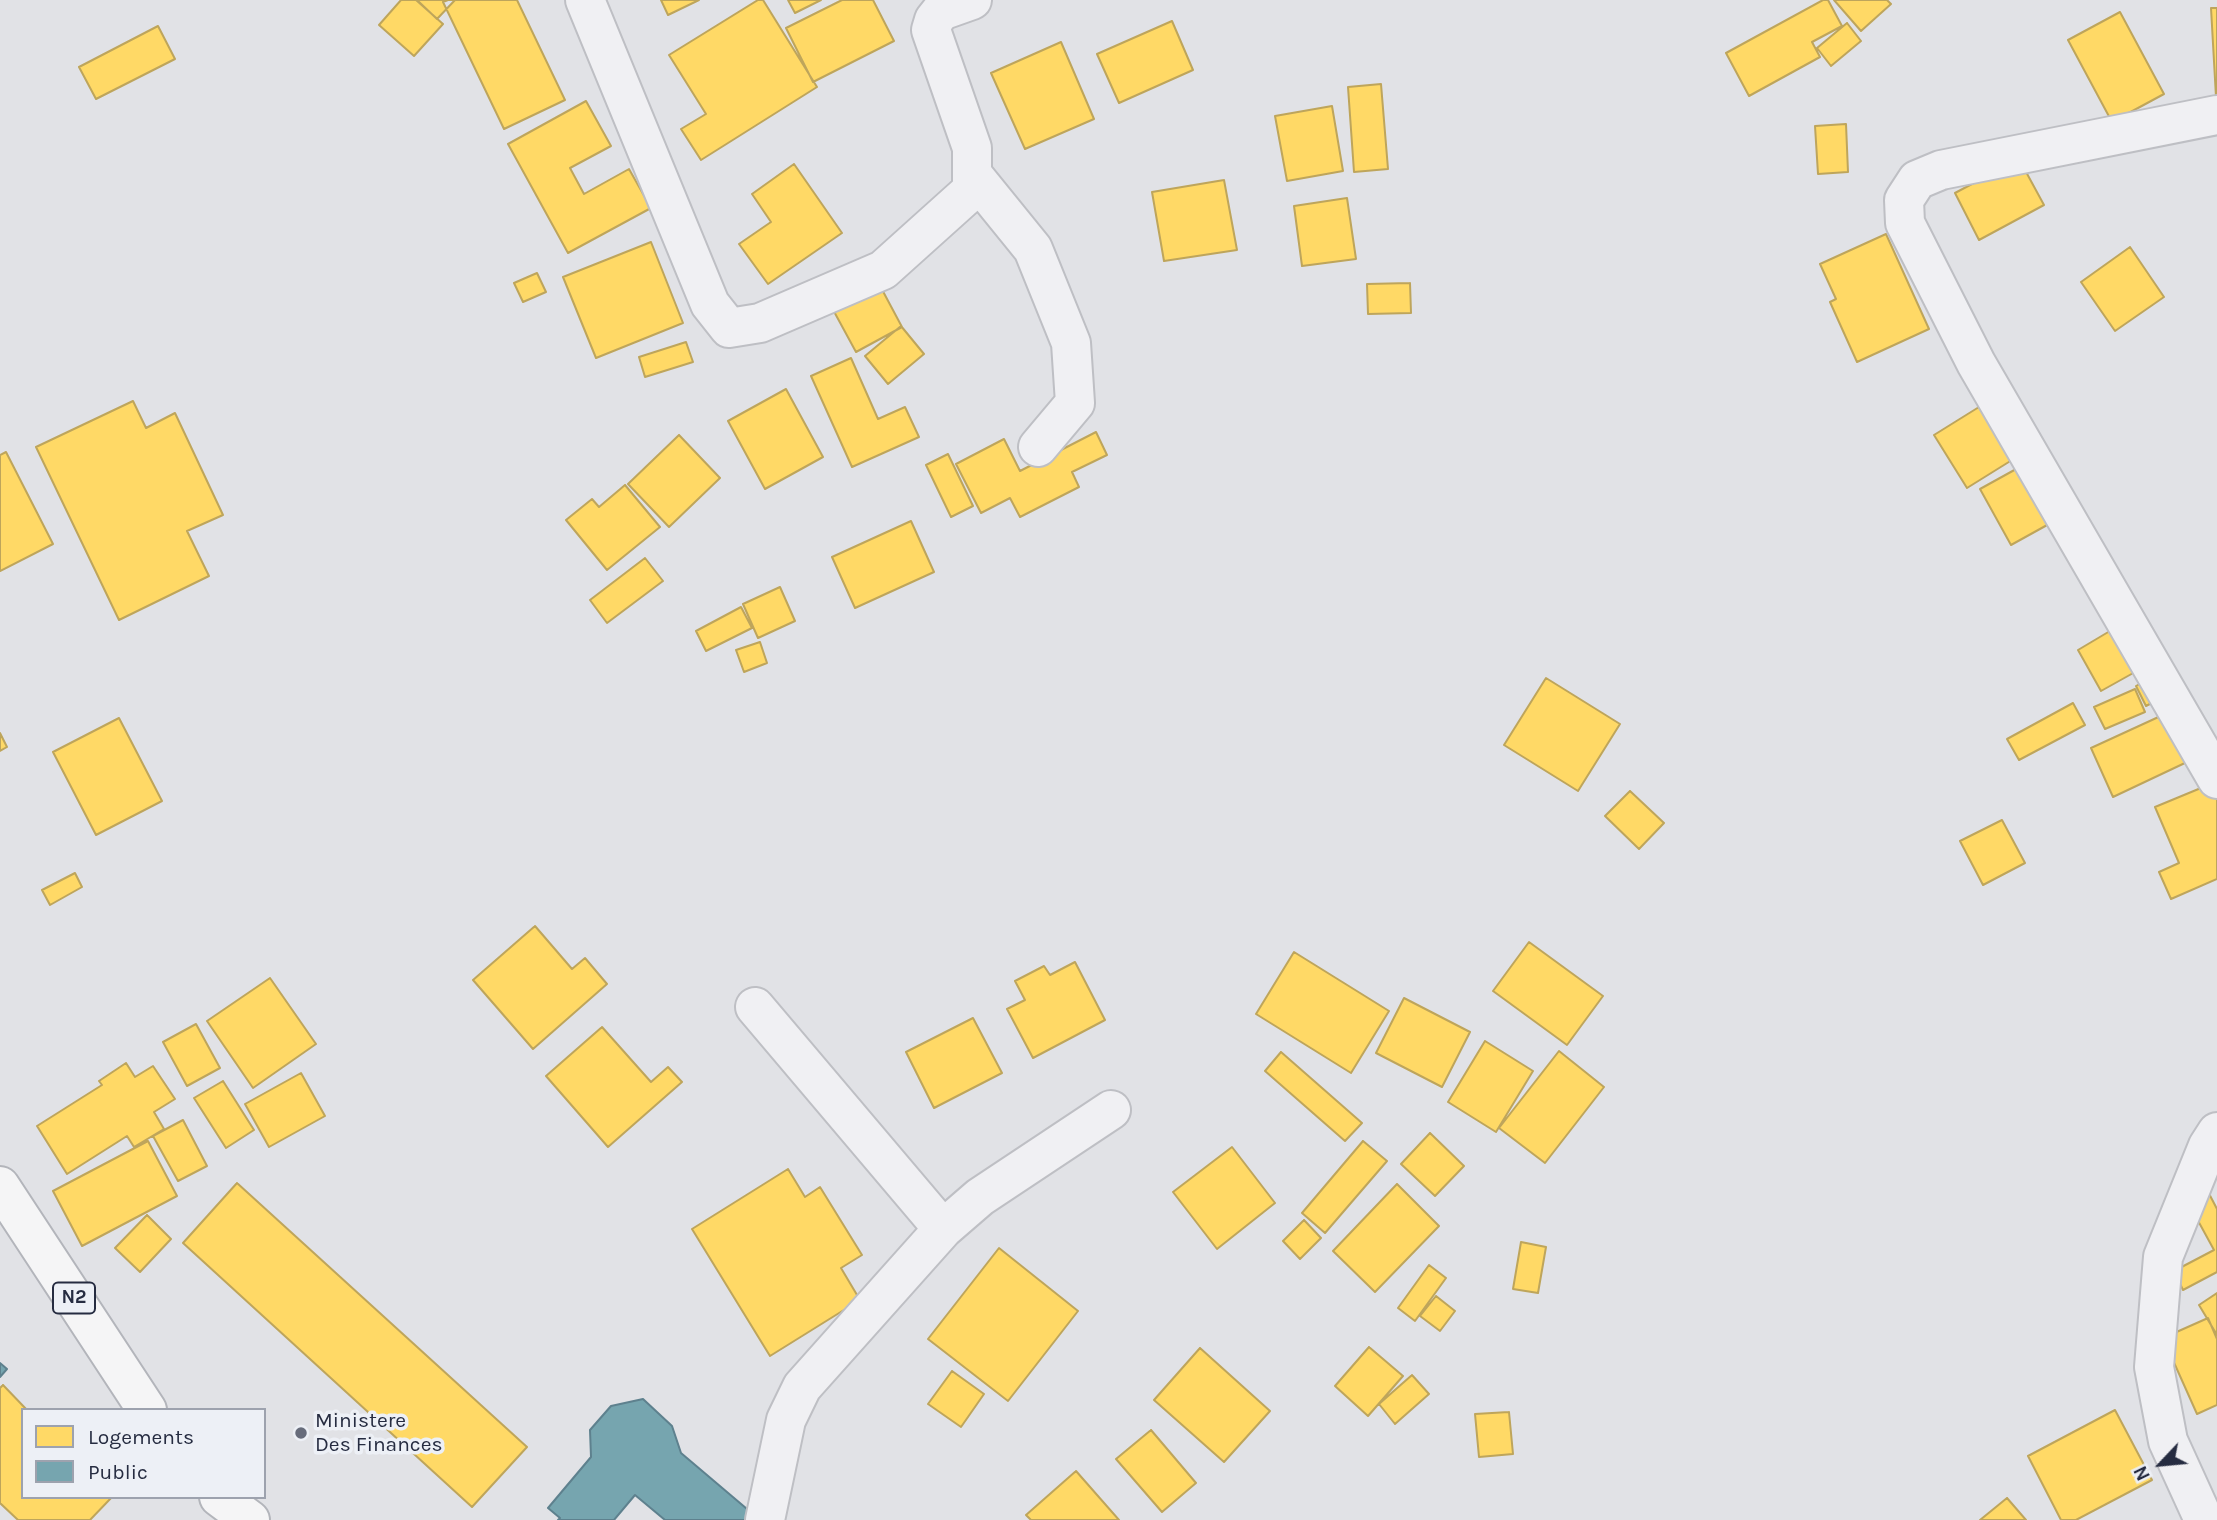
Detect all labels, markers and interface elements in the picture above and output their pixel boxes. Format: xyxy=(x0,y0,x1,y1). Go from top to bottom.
road number: N2 xyxy=(53,1282,95,1314)
legend xyxy=(21,1408,266,1499)
place label: Ministere Des Finances xyxy=(315,1408,442,1458)
text: Logements xyxy=(88,1425,194,1449)
marker: Ministere Des Finances xyxy=(293,1425,309,1441)
north arrow xyxy=(2126,1429,2196,1499)
text: Public xyxy=(88,1460,148,1484)
text: N xyxy=(2129,1462,2155,1484)

